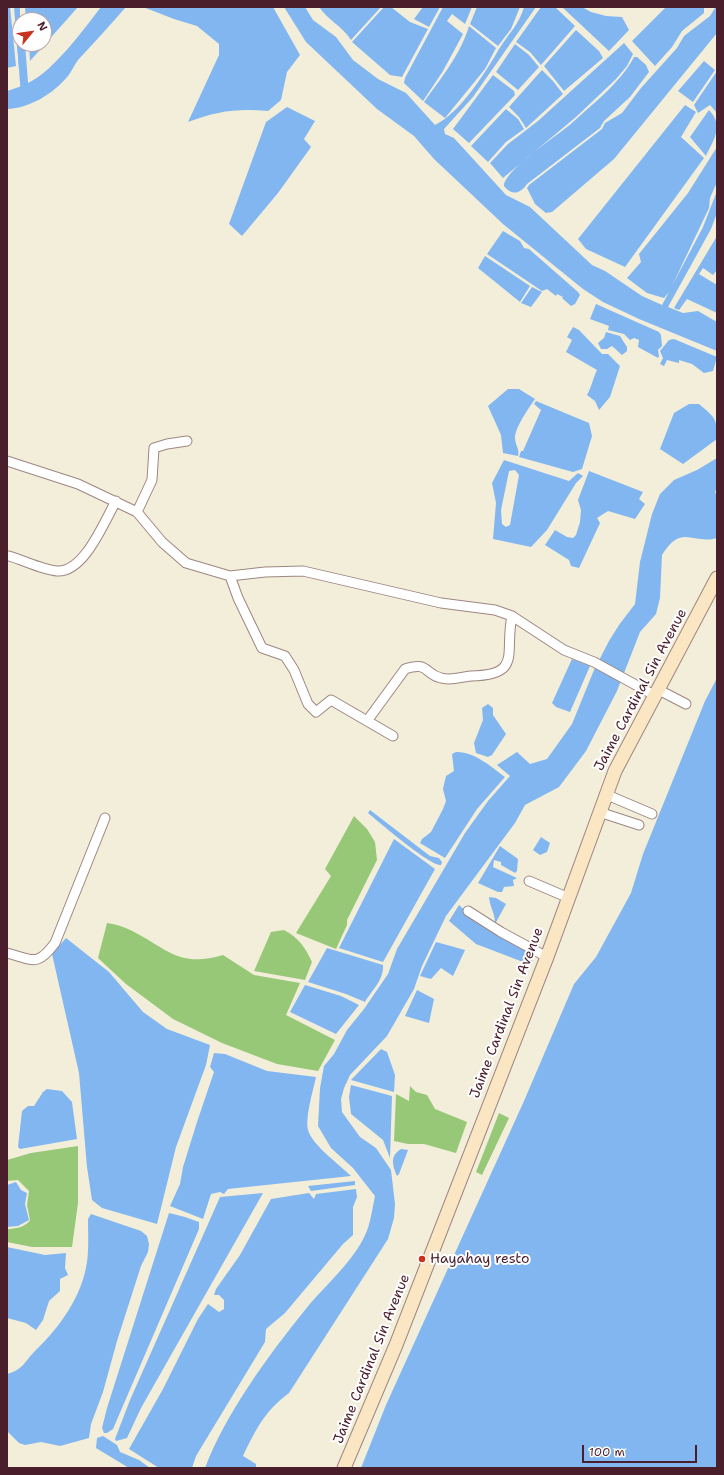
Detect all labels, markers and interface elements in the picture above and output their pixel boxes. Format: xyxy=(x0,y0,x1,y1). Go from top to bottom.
north arrow xyxy=(12,12,52,52)
text: N xyxy=(33,19,51,34)
street label: Jaime Cardinal Sin Avenue xyxy=(591,606,691,774)
street label: Jaime Cardinal Sin Avenue xyxy=(467,925,547,1101)
place label: Hayahay resto xyxy=(430,1251,529,1267)
marker: Hayahay resto xyxy=(417,1254,427,1264)
street label: Jaime Cardinal Sin Avenue xyxy=(330,1272,414,1446)
scale bar xyxy=(584,1437,699,1463)
text: 100 m xyxy=(589,1444,625,1460)

